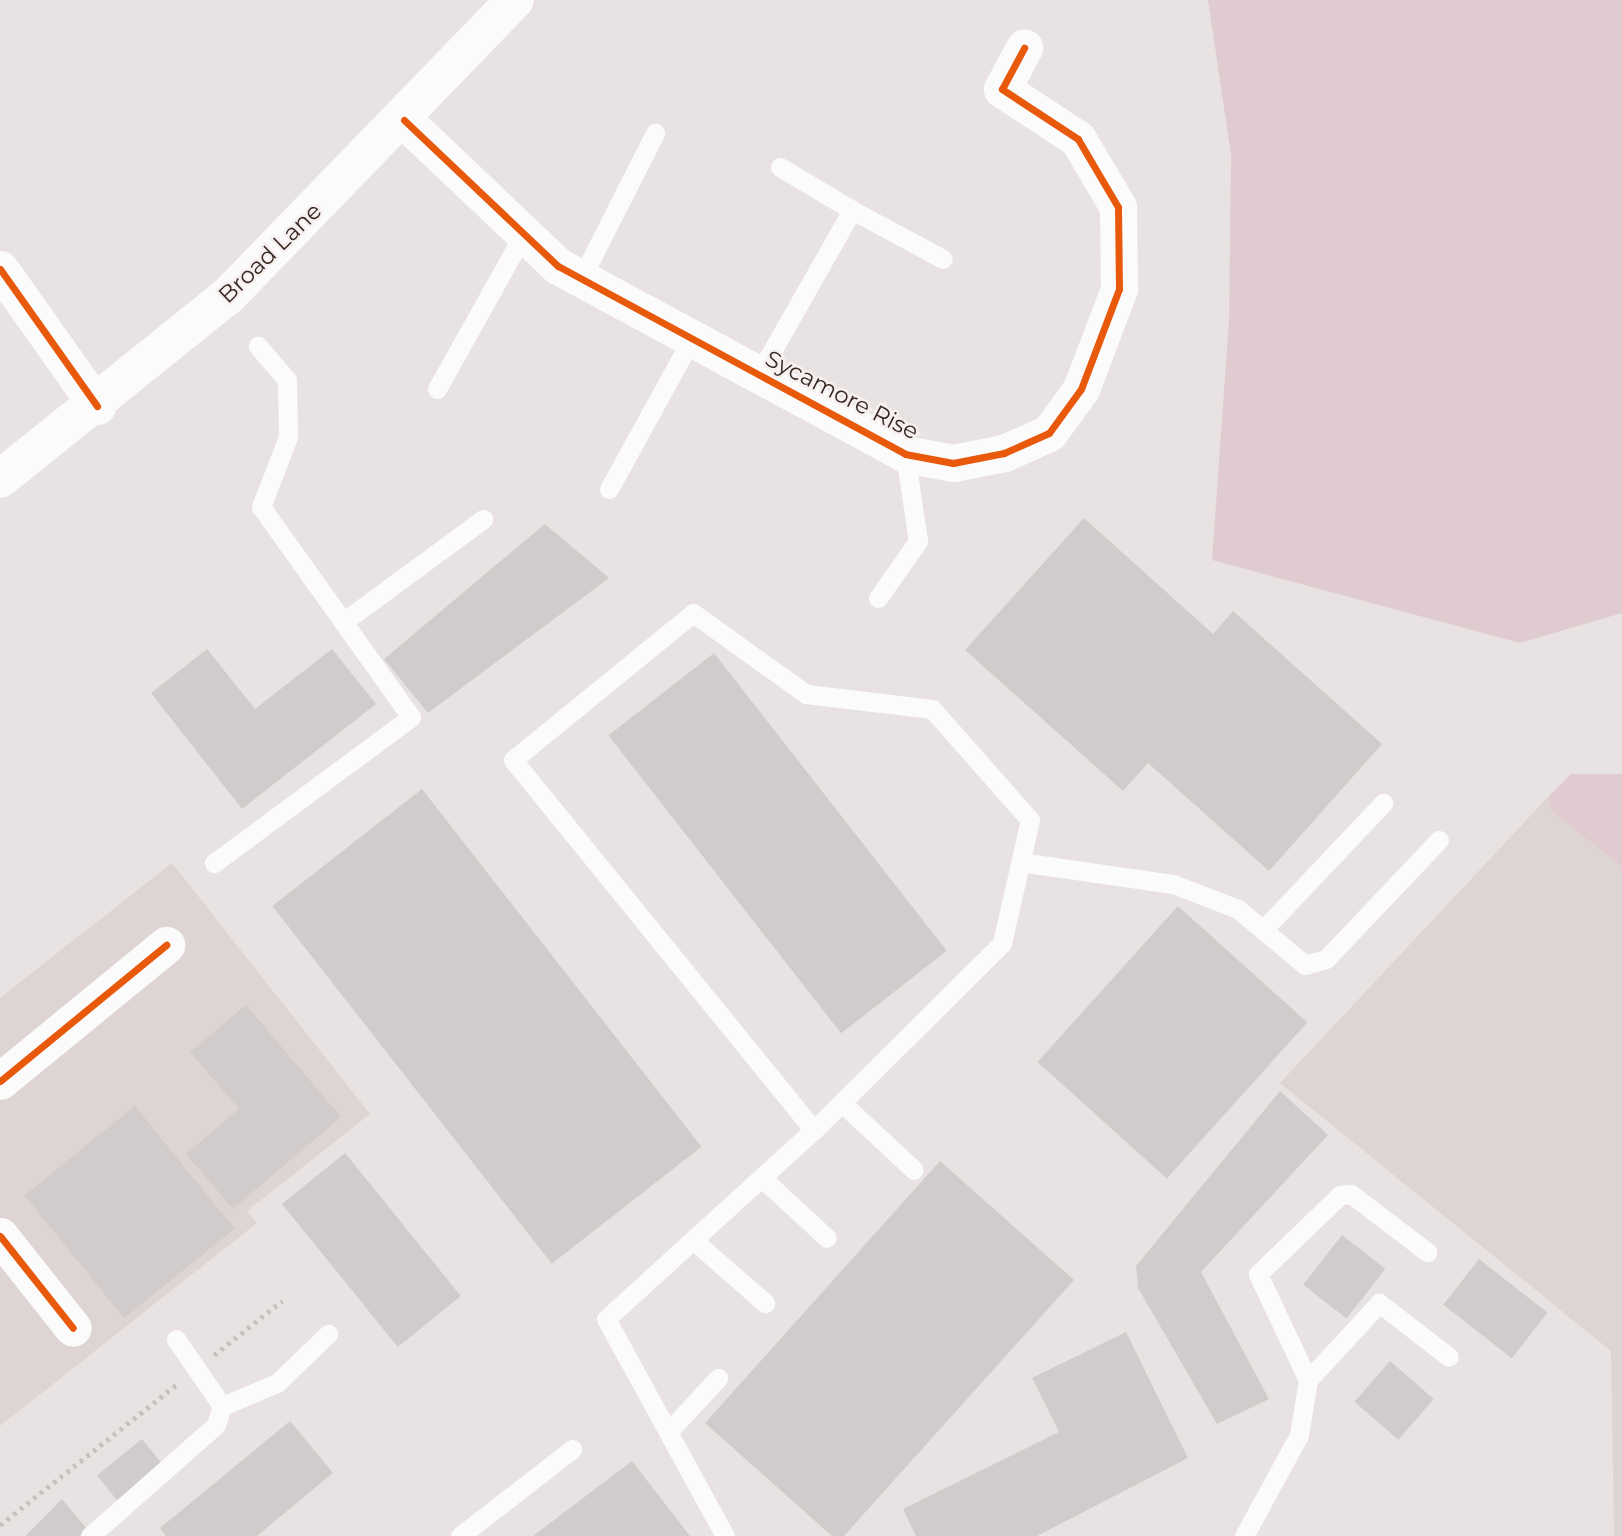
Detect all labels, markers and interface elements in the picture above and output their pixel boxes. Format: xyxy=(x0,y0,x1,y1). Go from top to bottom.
street label: Broad Lane xyxy=(213,197,327,309)
street label: Sycamore Rise xyxy=(761,344,923,446)

